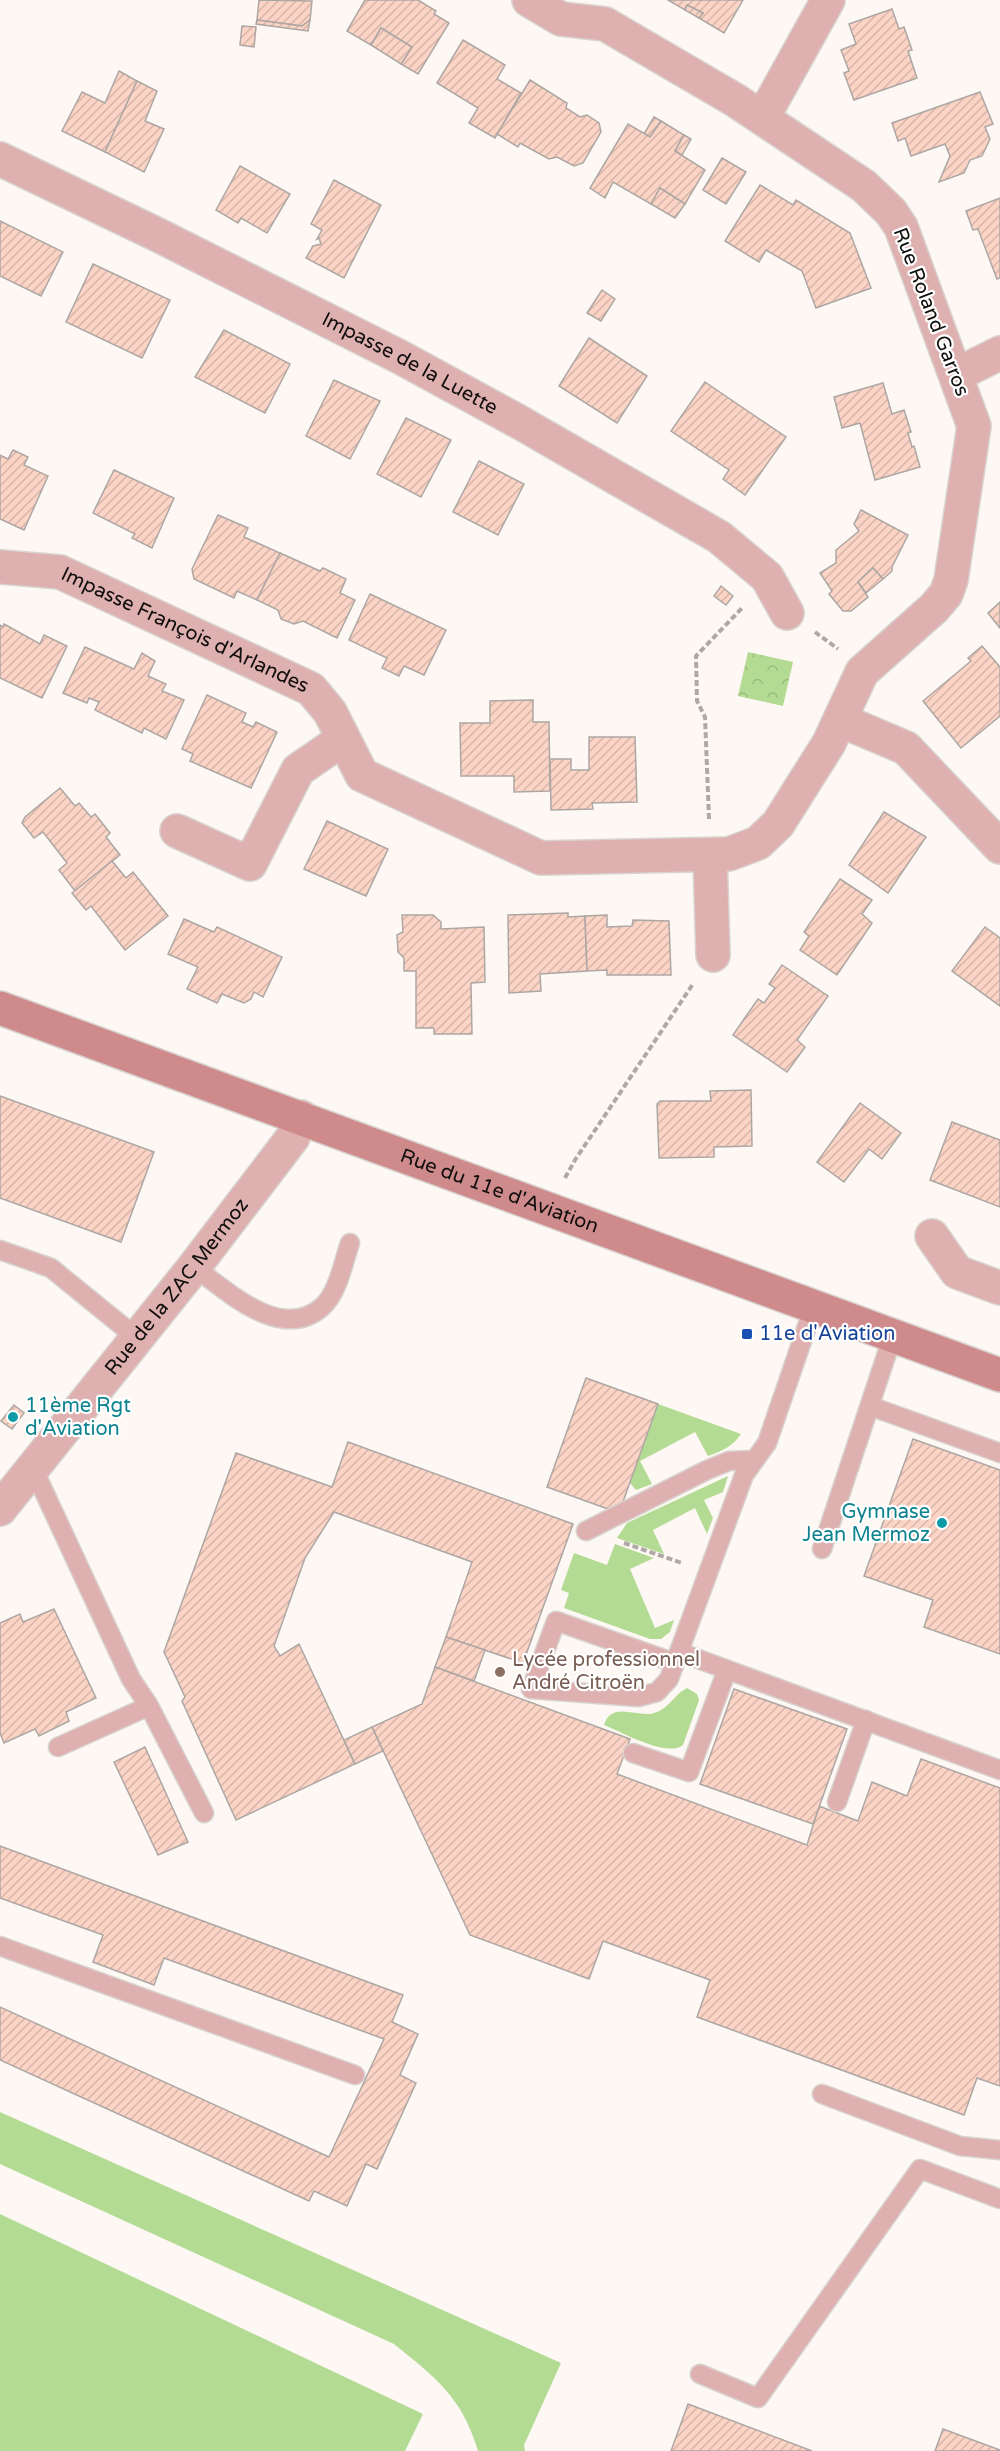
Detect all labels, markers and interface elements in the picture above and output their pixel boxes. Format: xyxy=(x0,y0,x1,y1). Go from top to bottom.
street label: Rue Roland Garros xyxy=(888,224,974,400)
street label: Impasse de la Luette xyxy=(318,308,502,420)
street label: Impasse François d'Arlandes xyxy=(57,562,312,698)
street label: Rue du 11e d'Aviation xyxy=(397,1144,602,1239)
street label: Rue de la ZAC Mermoz xyxy=(100,1194,254,1380)
place label: 11e d'Aviation xyxy=(759,1322,895,1346)
marker: 11e d'Aviation xyxy=(740,1327,754,1341)
place label: 11ème Rgt d'Aviation xyxy=(25,1394,131,1441)
marker: 11ème Rgt d'Aviation xyxy=(6,1410,20,1424)
place label: Gymnase Jean Mermoz xyxy=(802,1500,930,1547)
marker: Gymnase Jean Mermoz xyxy=(935,1516,949,1530)
place label: Lycée professionnel André Citroën xyxy=(512,1648,700,1695)
marker: Lycée professionnel André Citroën xyxy=(493,1665,507,1679)

